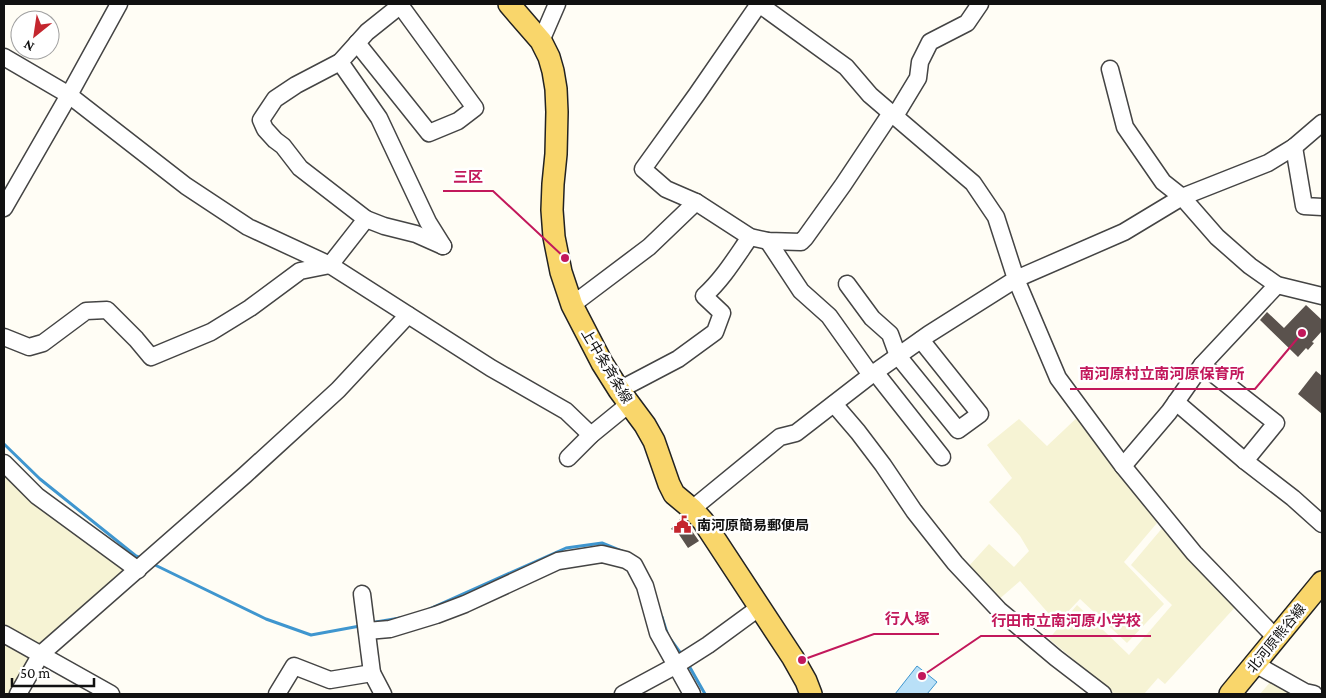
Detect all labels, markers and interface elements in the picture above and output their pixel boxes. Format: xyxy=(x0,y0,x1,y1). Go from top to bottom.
north arrow xyxy=(10,10,60,60)
text: N xyxy=(20,37,37,56)
callout: 三区 xyxy=(443,161,493,191)
text: 三区 xyxy=(453,169,483,185)
street label: 上中条斉条線 xyxy=(579,326,635,406)
callout: 南河原村立南河原保育所 xyxy=(1070,359,1255,389)
text: 南河原村立南河原保育所 xyxy=(1079,365,1245,382)
public building icon: 南河原簡易郵便局 xyxy=(673,515,693,535)
place label: 南河原簡易郵便局 xyxy=(697,517,809,533)
street label: 北河原熊谷線 xyxy=(1243,600,1309,676)
callout: 行人塚 xyxy=(874,604,939,634)
callout: 行田市立南河原小学校 xyxy=(981,606,1151,636)
text: 行人塚 xyxy=(884,611,930,627)
text: 行田市立南河原小学校 xyxy=(991,613,1141,629)
scale bar xyxy=(12,656,95,688)
text: 50 m xyxy=(20,665,50,681)

